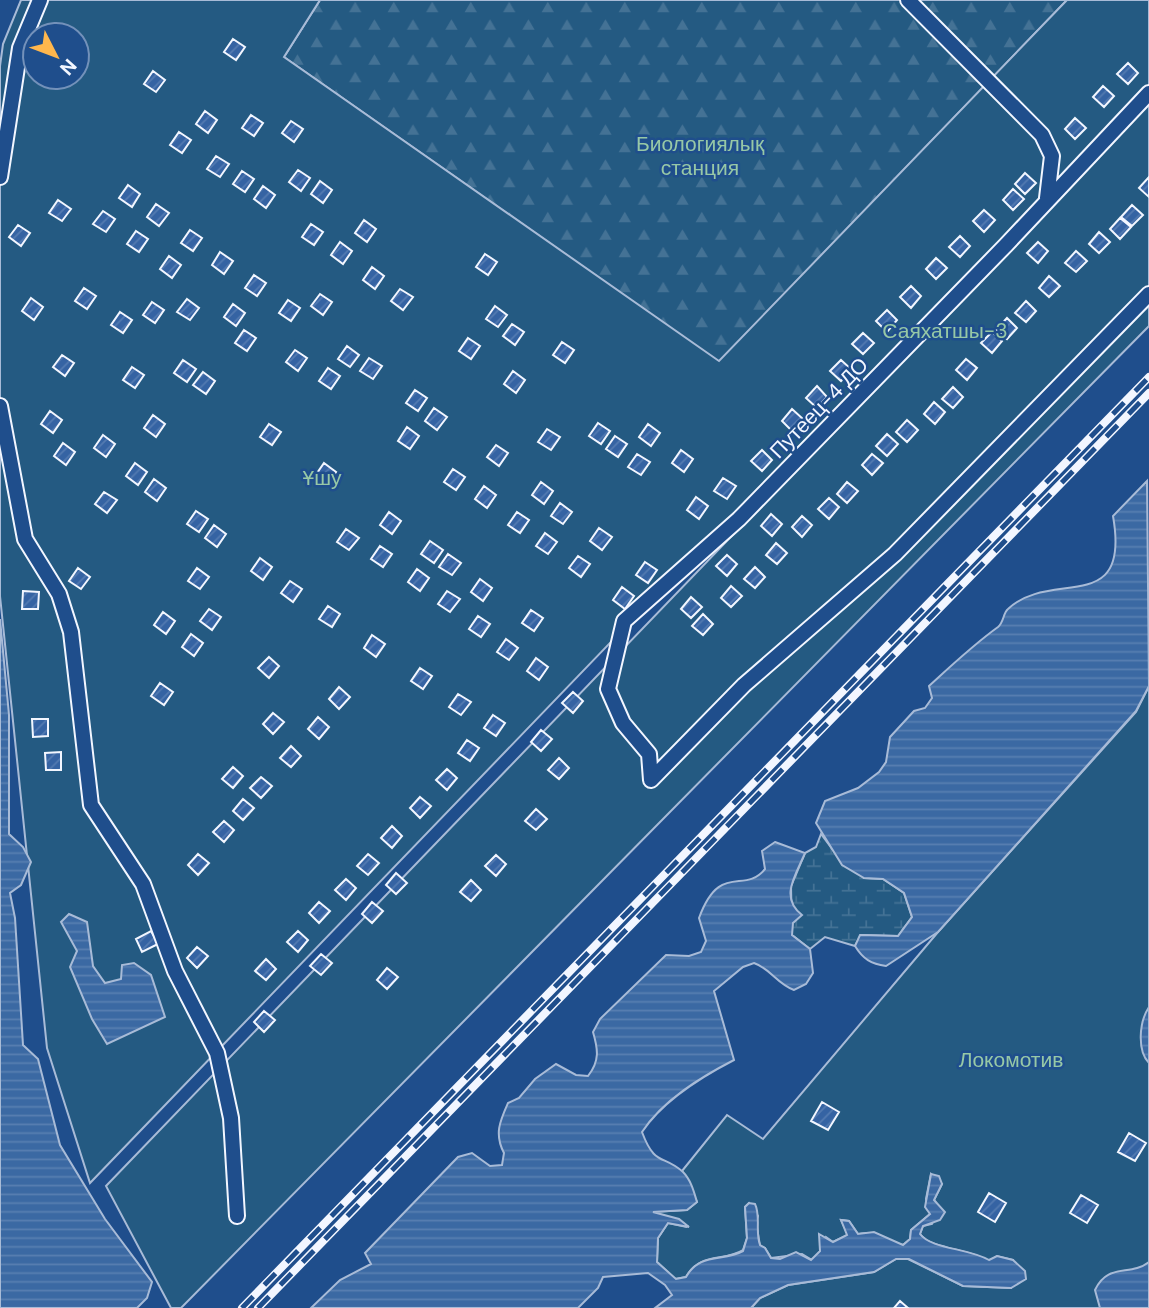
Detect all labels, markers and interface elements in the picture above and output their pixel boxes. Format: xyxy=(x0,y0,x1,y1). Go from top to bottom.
north arrow xyxy=(21,21,91,91)
text: N xyxy=(54,54,82,81)
park label: Биологиялық станция xyxy=(636,130,765,182)
park label: Саяхатшы-3 xyxy=(882,317,1008,345)
street label: Путеец-4 ДО xyxy=(764,351,874,465)
park label: Ұшу xyxy=(302,464,342,492)
park label: Локомотив xyxy=(959,1046,1063,1074)

